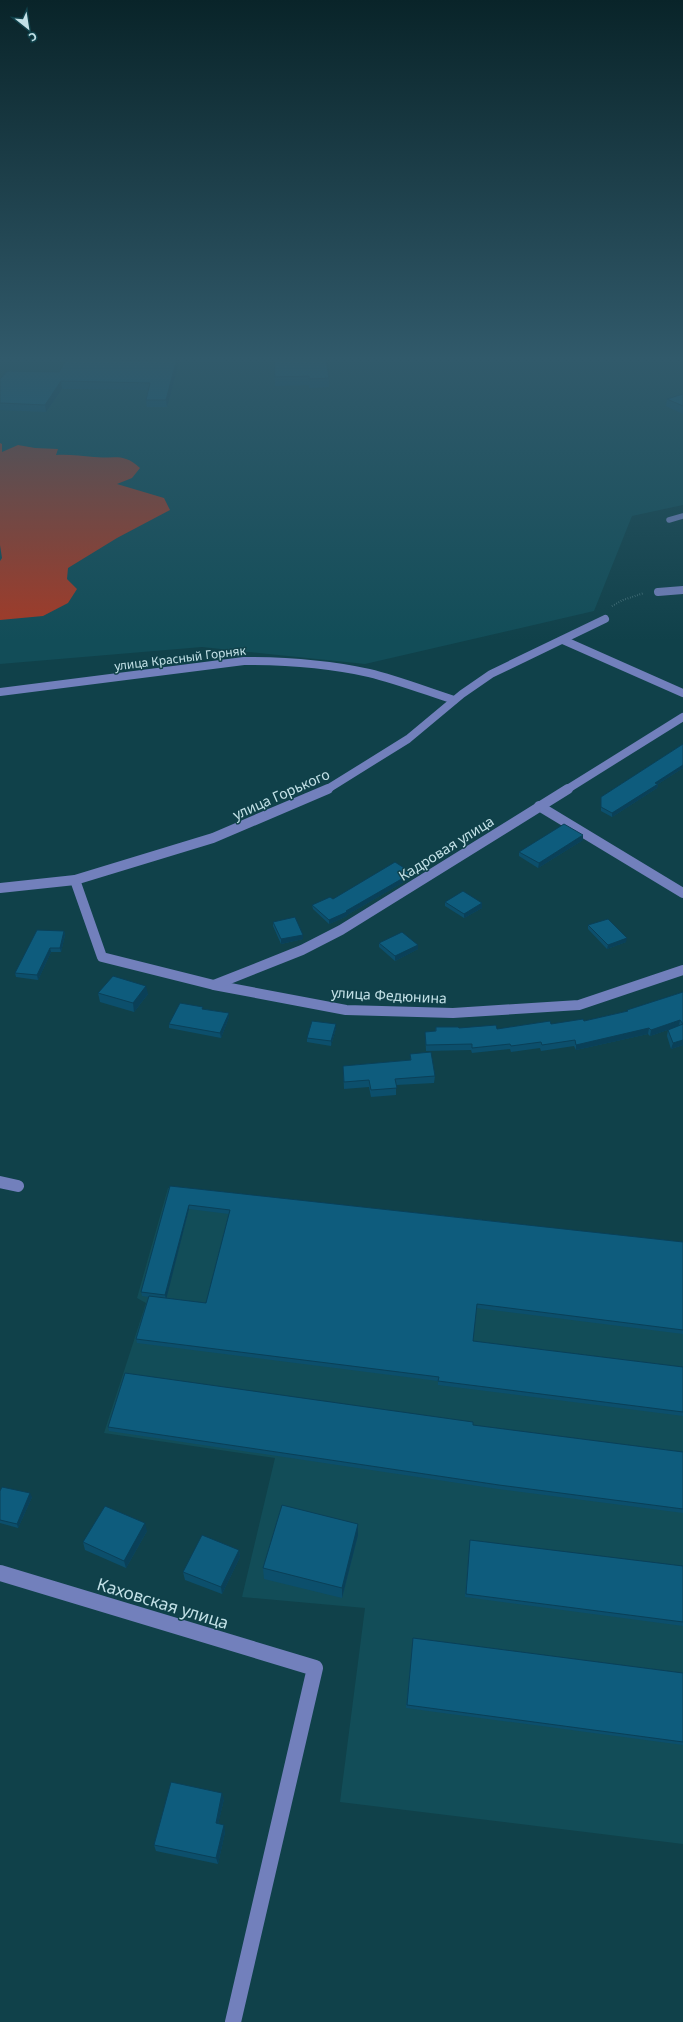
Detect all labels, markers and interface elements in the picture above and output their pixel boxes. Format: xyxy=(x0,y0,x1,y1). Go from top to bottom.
north arrow xyxy=(8,8,48,48)
text: С xyxy=(26,29,40,45)
street label: улица Красный Горняк xyxy=(113,641,247,674)
street label: улица Горького xyxy=(230,764,332,824)
street label: Кадровая улица xyxy=(395,811,497,885)
street label: улица Федюнина xyxy=(331,982,447,1008)
street label: Каховская улица xyxy=(94,1572,232,1634)

